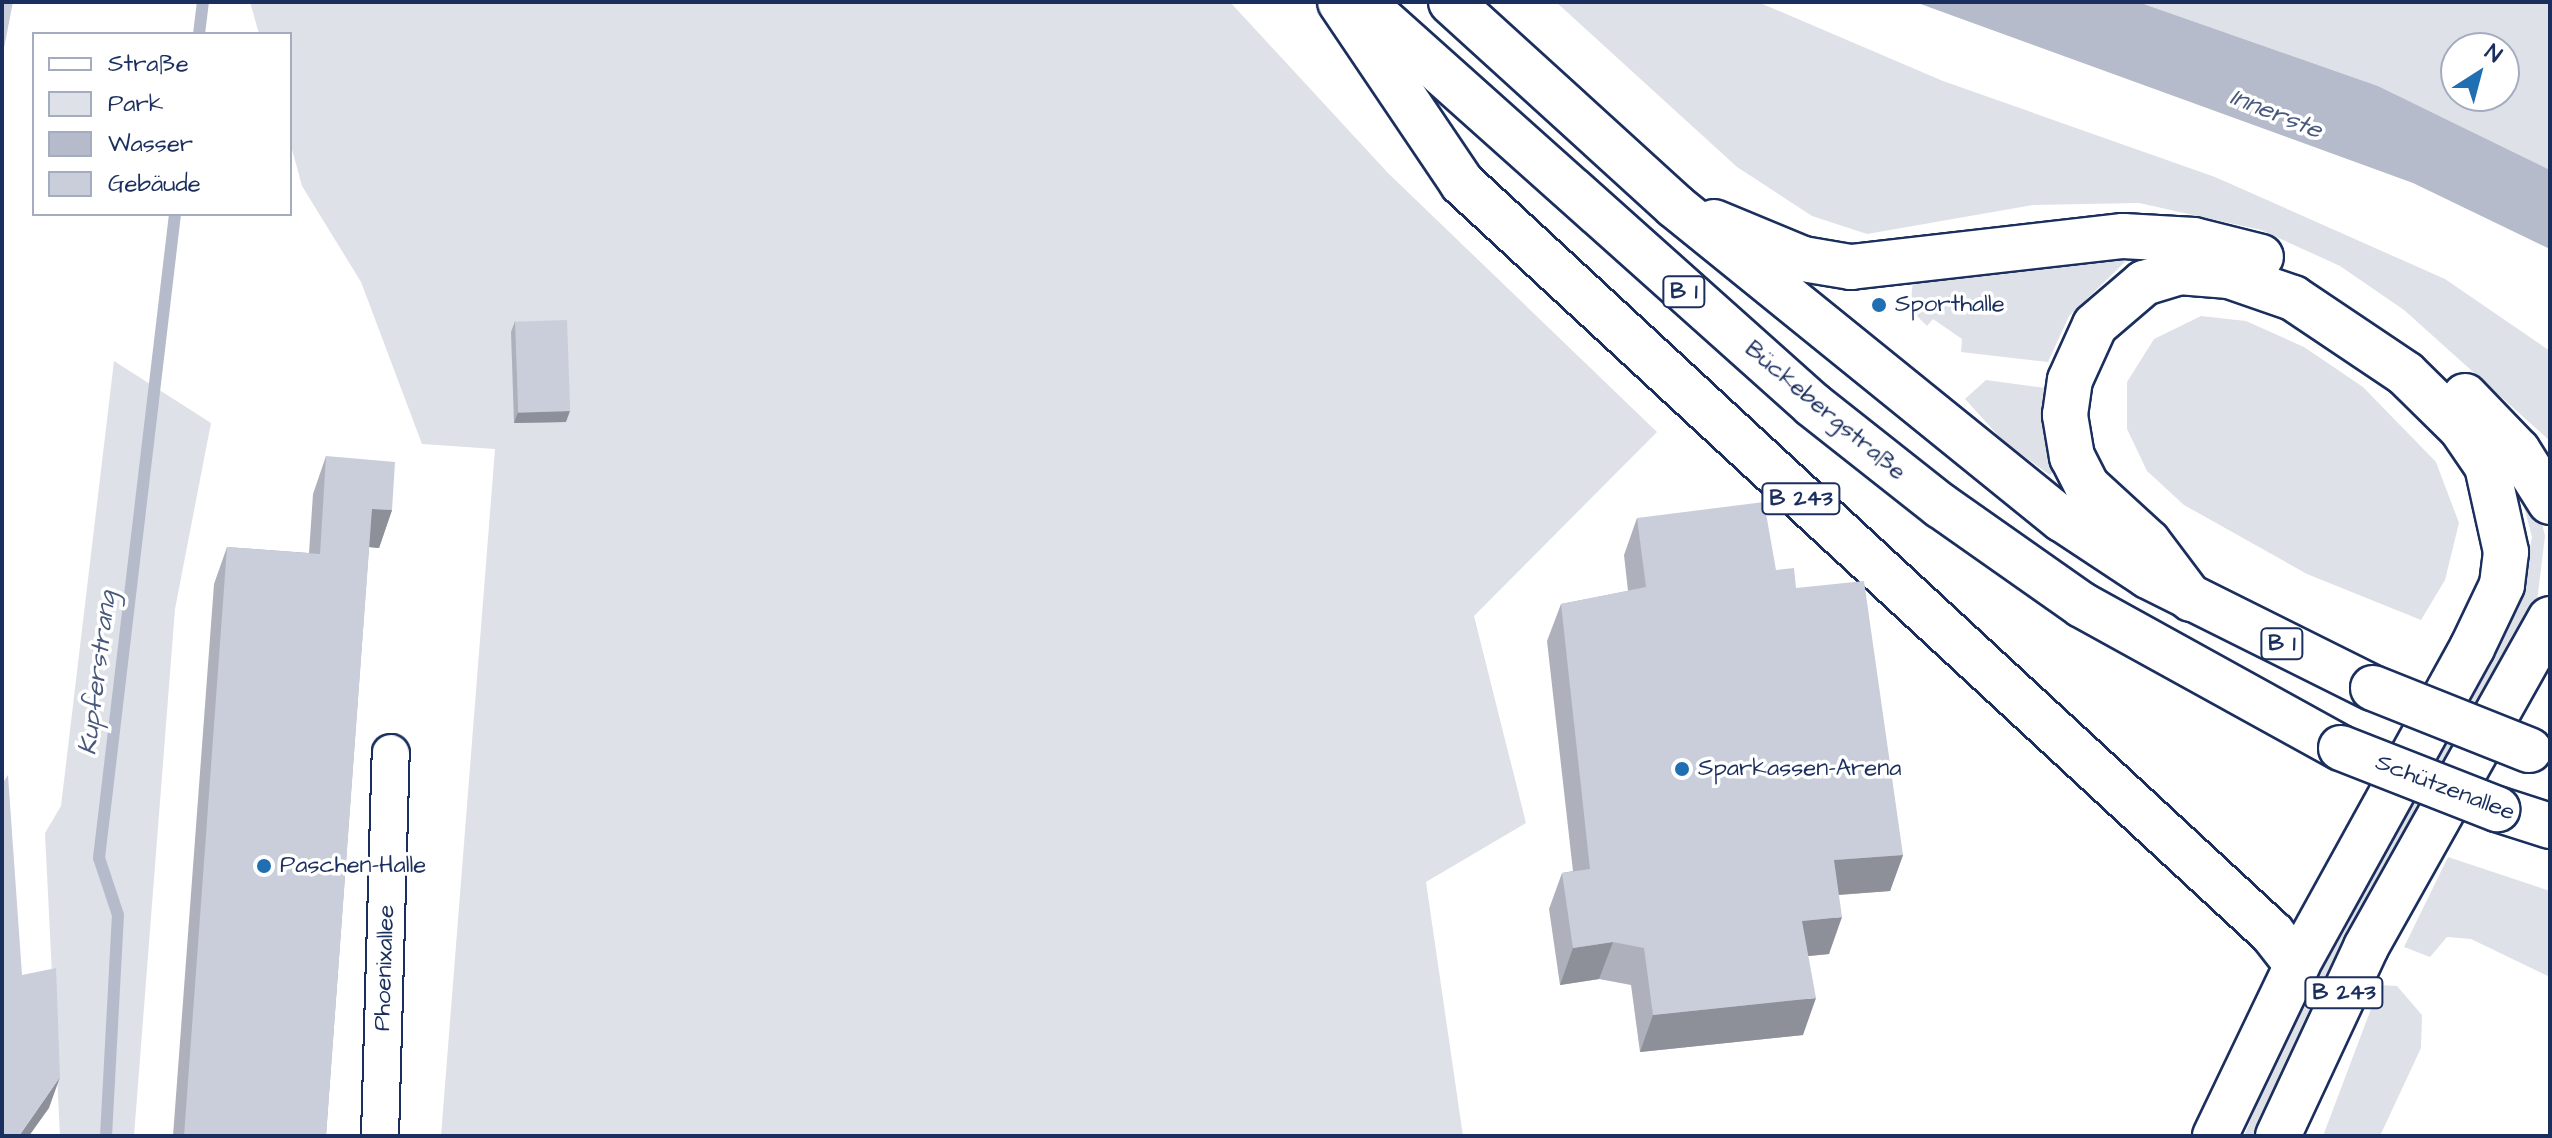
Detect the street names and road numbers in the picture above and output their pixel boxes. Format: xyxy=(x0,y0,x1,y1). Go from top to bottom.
road number: B 1 xyxy=(1662,274,1706,310)
street label: Bückebergstraße xyxy=(1739,335,1911,487)
road number: B 243 xyxy=(1761,481,1841,517)
road number: B 1 xyxy=(2260,626,2304,662)
street label: Schützenallee xyxy=(2371,748,2519,828)
street label: Phoenixallee xyxy=(368,904,402,1032)
road number: B 243 xyxy=(2304,975,2384,1011)

